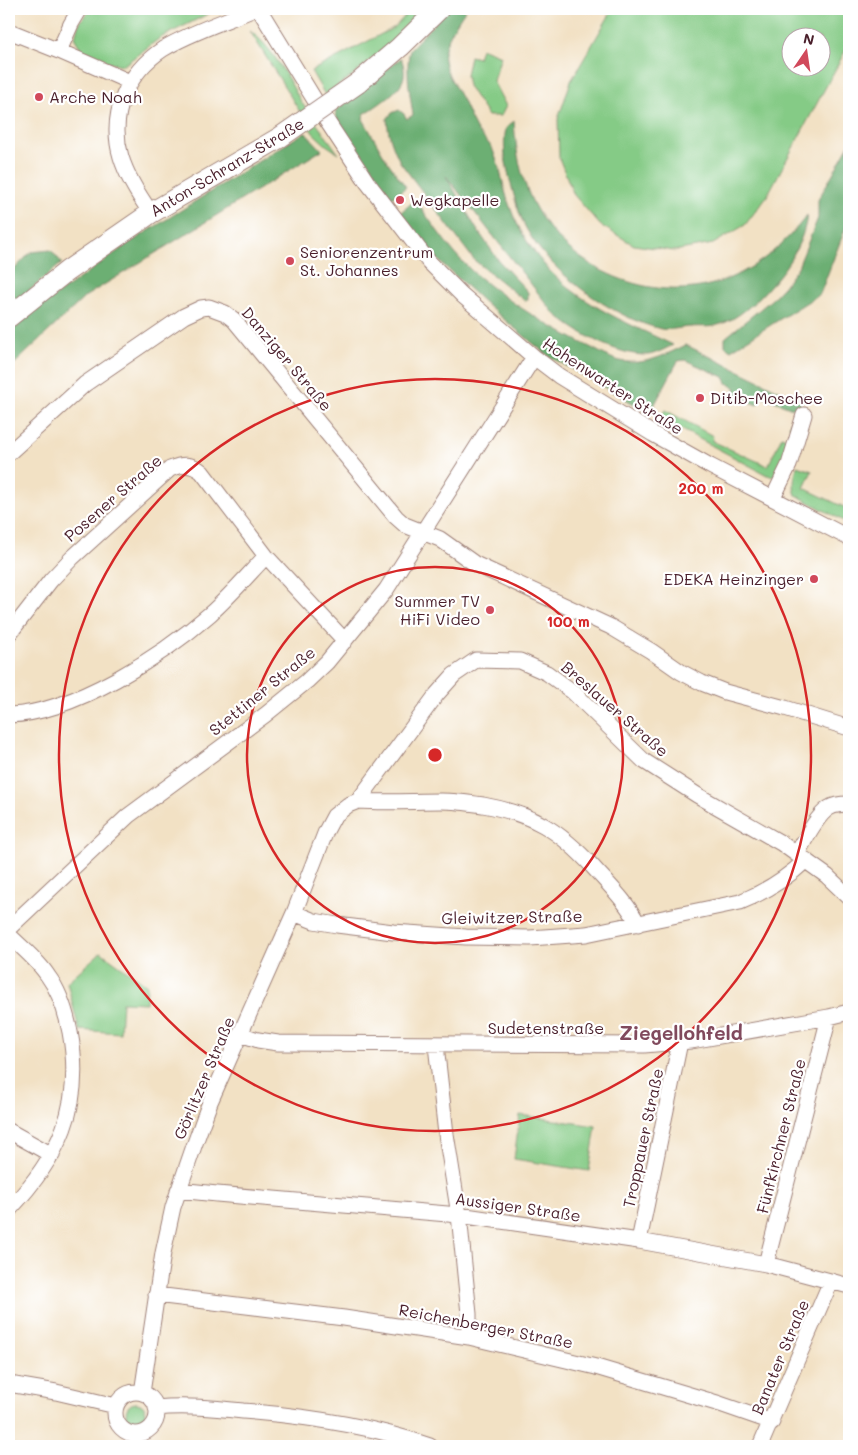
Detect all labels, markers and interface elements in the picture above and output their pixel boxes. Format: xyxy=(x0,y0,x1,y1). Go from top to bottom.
north arrow xyxy=(780,28,830,78)
text: N xyxy=(802,28,816,49)
place label: Arche Noah xyxy=(49,86,142,107)
marker: Arche Noah xyxy=(33,91,45,103)
street label: Anton-Schranz-Straße xyxy=(146,112,308,221)
place label: Wegkapelle xyxy=(410,189,499,210)
marker: Wegkapelle xyxy=(394,194,406,206)
place label: Seniorenzentrum St. Johannes xyxy=(300,241,433,280)
marker: Seniorenzentrum St. Johannes xyxy=(284,255,296,267)
street label: Danziger Straße xyxy=(238,302,337,415)
street label: Hohenwarter Straße xyxy=(539,332,687,439)
place label: Ditib-Moschee xyxy=(710,387,823,408)
marker: Ditib-Moschee xyxy=(694,392,706,404)
street label: Posener Straße xyxy=(59,449,166,546)
text: 200 m xyxy=(679,478,724,498)
place label: EDEKA Heinzinger xyxy=(664,568,804,589)
marker: EDEKA Heinzinger xyxy=(808,573,820,585)
place label: Summer TV HiFi Video xyxy=(394,590,480,629)
marker: Summer TV HiFi Video xyxy=(484,604,496,616)
text: 100 m xyxy=(546,611,590,631)
street label: Stettiner Straße xyxy=(204,641,319,740)
street label: Breslauer Straße xyxy=(557,656,673,761)
centre of rings xyxy=(426,746,444,764)
street label: Gleiwitzer Straße xyxy=(441,905,583,928)
street label: Görlitzer Straße xyxy=(168,1013,239,1142)
street label: Sudetenstraße xyxy=(488,1017,604,1038)
district label: Ziegellohfeld xyxy=(619,1020,743,1045)
street label: Fünfkirchner Straße xyxy=(751,1056,810,1215)
street label: Troppauer Straße xyxy=(617,1066,668,1210)
street label: Aussiger Straße xyxy=(454,1187,582,1226)
street label: Banater Straße xyxy=(746,1296,813,1417)
street label: Reichenberger Straße xyxy=(397,1298,575,1353)

